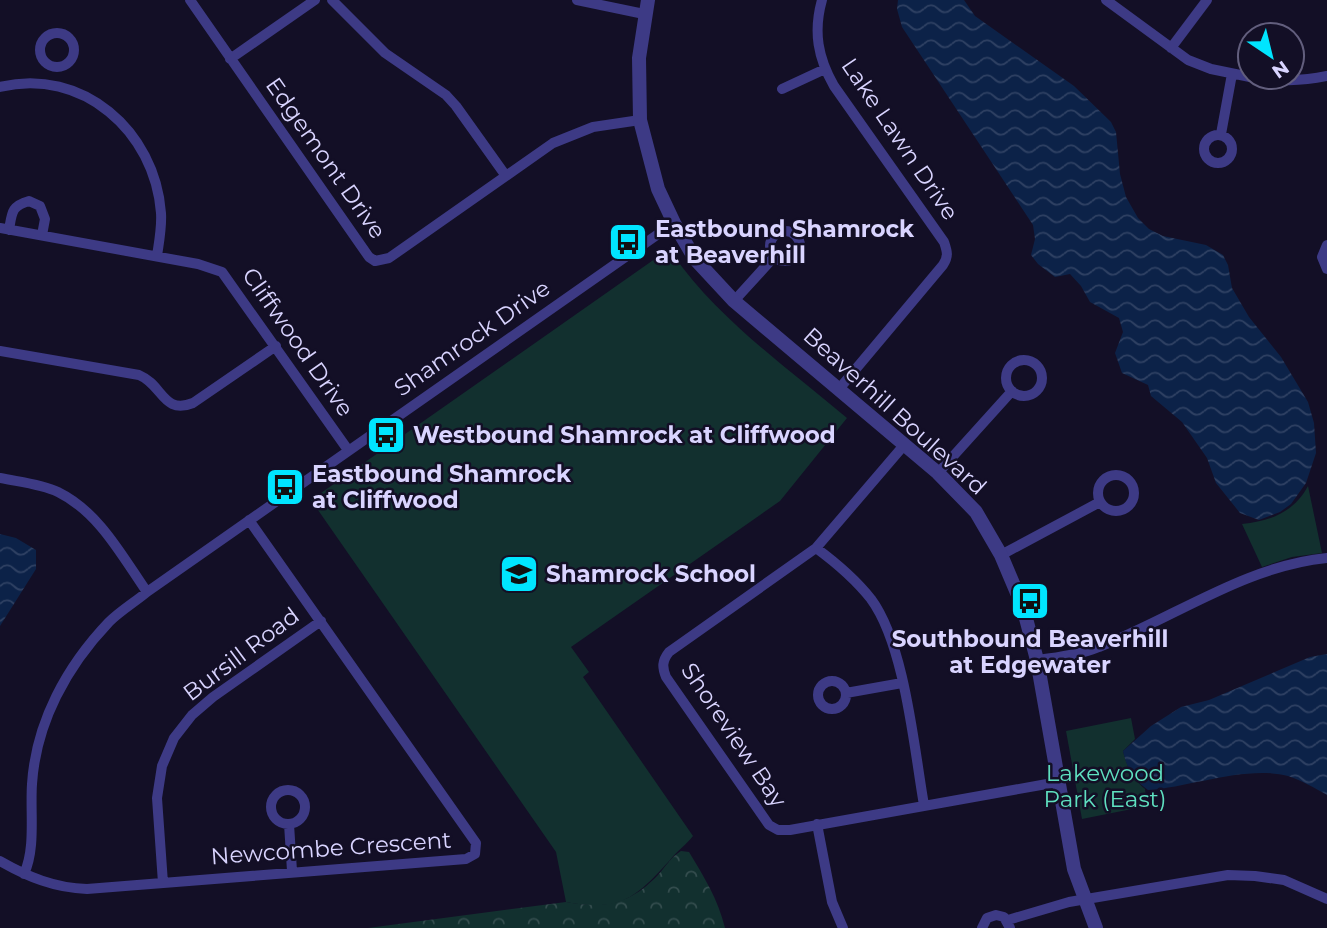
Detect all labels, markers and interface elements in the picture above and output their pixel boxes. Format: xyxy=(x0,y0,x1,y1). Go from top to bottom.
north arrow xyxy=(1236,21,1306,91)
street label: Lake Lawn Drive xyxy=(835,53,965,225)
text: N xyxy=(1268,56,1293,83)
street label: Edgemont Drive xyxy=(260,72,392,244)
place label: Eastbound Shamrock at Beaverhill xyxy=(655,215,915,269)
bus stop icon: Eastbound Shamrock at Beaverhill xyxy=(607,221,649,263)
street label: Cliffwood Drive xyxy=(236,262,360,422)
street label: Shamrock Drive xyxy=(389,274,555,402)
street label: Beaverhill Boulevard xyxy=(798,321,992,501)
bus stop icon: Westbound Shamrock at Cliffwood xyxy=(365,414,407,456)
place label: Westbound Shamrock at Cliffwood xyxy=(413,421,836,449)
place label: Eastbound Shamrock at Cliffwood xyxy=(312,460,572,514)
bus stop icon: Eastbound Shamrock at Cliffwood xyxy=(264,466,306,508)
school or university icon: Shamrock School xyxy=(498,553,540,595)
place label: Shamrock School xyxy=(546,560,756,588)
bus stop icon: Southbound Beaverhill at Edgewater xyxy=(1009,580,1051,622)
street label: Bursill Road xyxy=(177,601,305,707)
place label: Southbound Beaverhill at Edgewater xyxy=(892,625,1168,679)
street label: Shoreview Bay xyxy=(675,657,793,813)
park label: Lakewood Park (East) xyxy=(1043,759,1167,813)
street label: Newcombe Crescent xyxy=(210,826,452,870)

